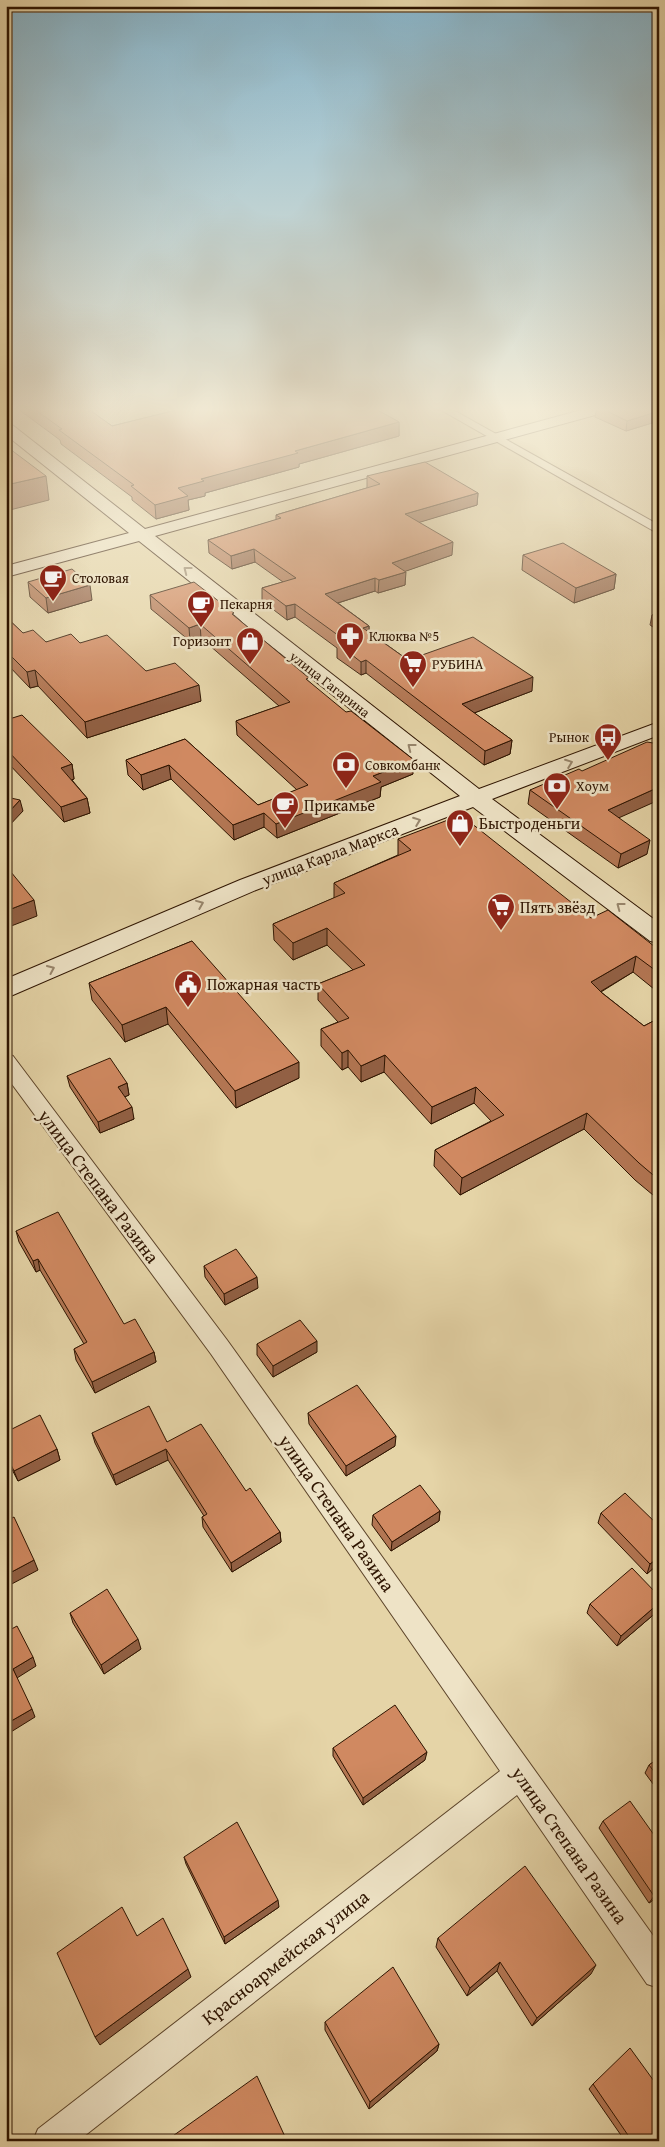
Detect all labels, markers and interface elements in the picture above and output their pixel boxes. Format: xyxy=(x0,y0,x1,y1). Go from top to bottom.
cafe icon: Столовая xyxy=(38,563,68,602)
place label: Столовая xyxy=(72,568,129,588)
one-way arrow xyxy=(184,568,193,576)
cafe icon: Пекарня xyxy=(186,589,216,628)
place label: Пекарня xyxy=(220,594,272,614)
pharmacy icon: Клюква №5 xyxy=(335,621,365,660)
shop icon: Горизонт xyxy=(235,626,265,665)
place label: Клюква №5 xyxy=(369,626,439,646)
place label: Горизонт xyxy=(173,631,231,651)
street label: улица Гагарина xyxy=(285,645,375,722)
supermarket icon: РУБИНА xyxy=(398,649,428,688)
place label: РУБИНА xyxy=(432,654,484,674)
bus stop icon: Рынок xyxy=(593,722,623,761)
place label: Рынок xyxy=(549,727,590,747)
one-way arrow xyxy=(407,743,416,752)
bank icon: Совкомбанк xyxy=(331,750,361,789)
place label: Совкомбанк xyxy=(365,755,441,775)
one-way arrow xyxy=(564,759,573,769)
bank icon: Хоум xyxy=(542,771,572,810)
place label: Хоум xyxy=(576,776,609,796)
cafe icon: Прикамье xyxy=(270,790,300,829)
place label: Прикамье xyxy=(304,793,375,817)
shop icon: Быстроденьги xyxy=(445,808,475,847)
place label: Быстроденьги xyxy=(479,811,581,835)
street label: улица Карла Маркса xyxy=(257,817,402,891)
one-way arrow xyxy=(412,817,421,827)
supermarket icon: Пять звёзд xyxy=(486,892,516,931)
place label: Пять звёзд xyxy=(520,895,595,919)
one-way arrow xyxy=(195,900,204,911)
one-way arrow xyxy=(616,903,626,912)
one-way arrow xyxy=(46,965,55,976)
public building icon: Пожарная часть xyxy=(173,969,203,1008)
place label: Пожарная часть xyxy=(207,972,321,996)
street label: улица Степана Разина xyxy=(31,1102,166,1269)
street label: улица Степана Разина xyxy=(271,1428,402,1598)
street label: улица Степана Разина xyxy=(504,1760,635,1930)
street label: Красноармейская улица xyxy=(195,1883,375,2031)

